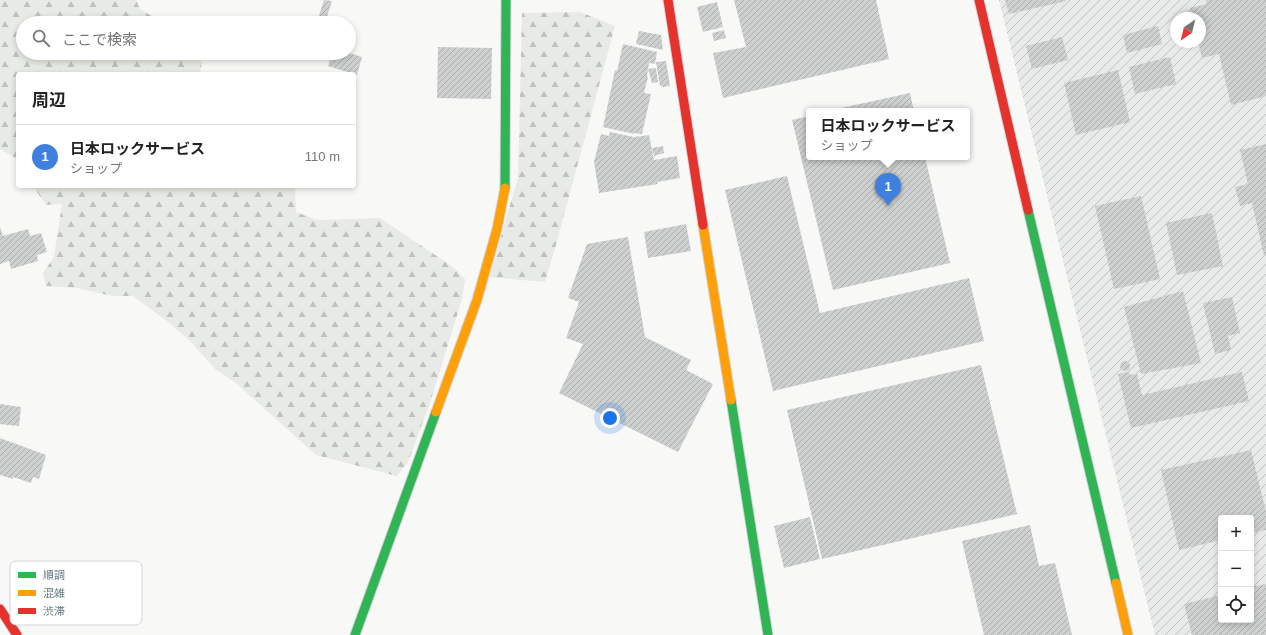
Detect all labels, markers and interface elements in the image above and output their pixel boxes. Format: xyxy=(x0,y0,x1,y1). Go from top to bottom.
north arrow xyxy=(1170,12,1206,48)
search box xyxy=(16,16,356,60)
icon: search xyxy=(30,27,52,49)
text: ここで検索 xyxy=(62,31,137,48)
text: 周辺 xyxy=(32,91,66,110)
popup xyxy=(806,108,970,160)
text: 日本ロックサービス xyxy=(820,117,956,134)
text: ショップ xyxy=(820,138,873,153)
text: 日本ロックサービス xyxy=(70,140,205,157)
text: 1 xyxy=(41,149,49,164)
text: 110 m xyxy=(305,149,340,164)
text: ショップ xyxy=(70,161,122,176)
pin: 1 xyxy=(875,173,901,206)
your location xyxy=(600,408,620,428)
map controls xyxy=(1218,515,1254,623)
button: + xyxy=(1218,515,1254,551)
button: − xyxy=(1218,551,1254,587)
legend xyxy=(10,561,142,625)
text: 順調 xyxy=(43,569,65,581)
text: 混雑 xyxy=(43,587,65,599)
button: locate xyxy=(1218,587,1254,623)
text: 渋滞 xyxy=(43,605,65,617)

